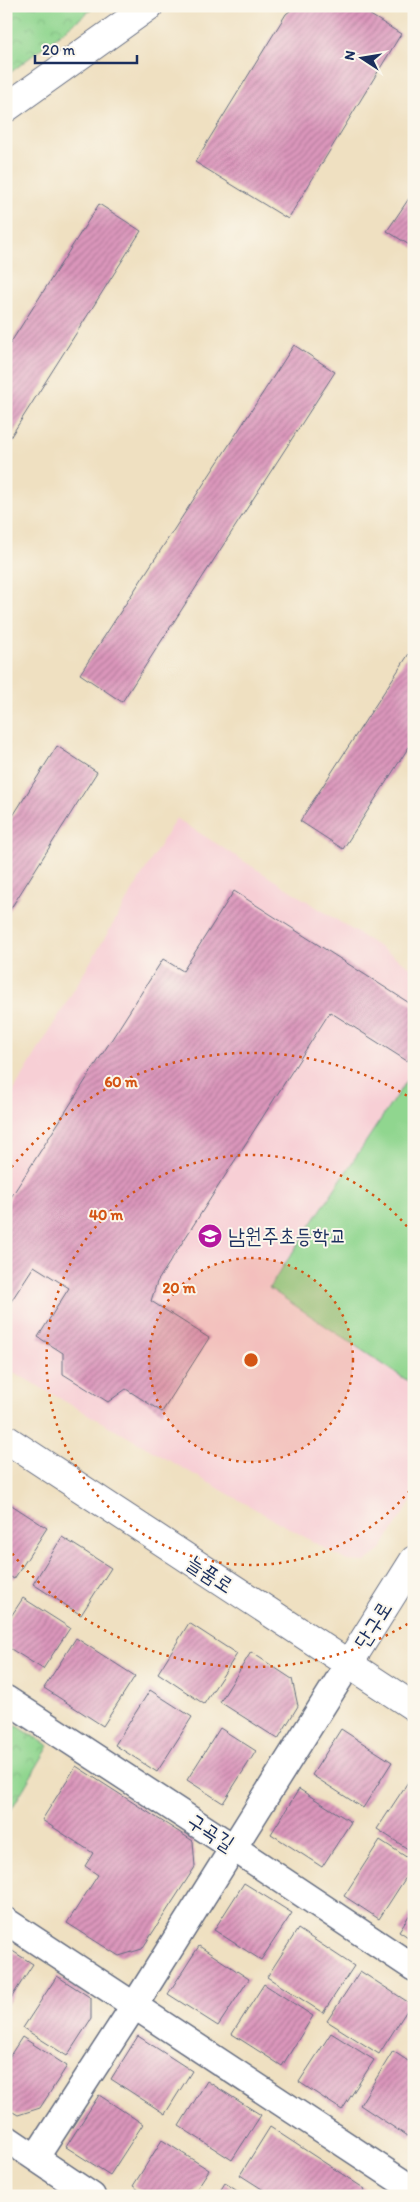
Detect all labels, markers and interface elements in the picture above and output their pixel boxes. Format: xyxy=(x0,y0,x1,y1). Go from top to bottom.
scale bar xyxy=(35,32,138,64)
north arrow xyxy=(338,32,388,82)
text: 20 m xyxy=(42,41,76,59)
text: N xyxy=(340,49,359,62)
text: 60 m xyxy=(104,1073,138,1091)
text: 40 m xyxy=(89,1206,124,1224)
school or university icon: 남원주초등학교 xyxy=(197,1223,223,1249)
place label: 남원주초등학교 xyxy=(228,1223,346,1248)
text: 20 m xyxy=(162,1279,196,1297)
centre of rings xyxy=(242,1351,260,1369)
street label: 늘품로 xyxy=(182,1549,238,1598)
street label: 단구로 xyxy=(349,1597,397,1653)
street label: 구곡길 xyxy=(183,1807,239,1856)

